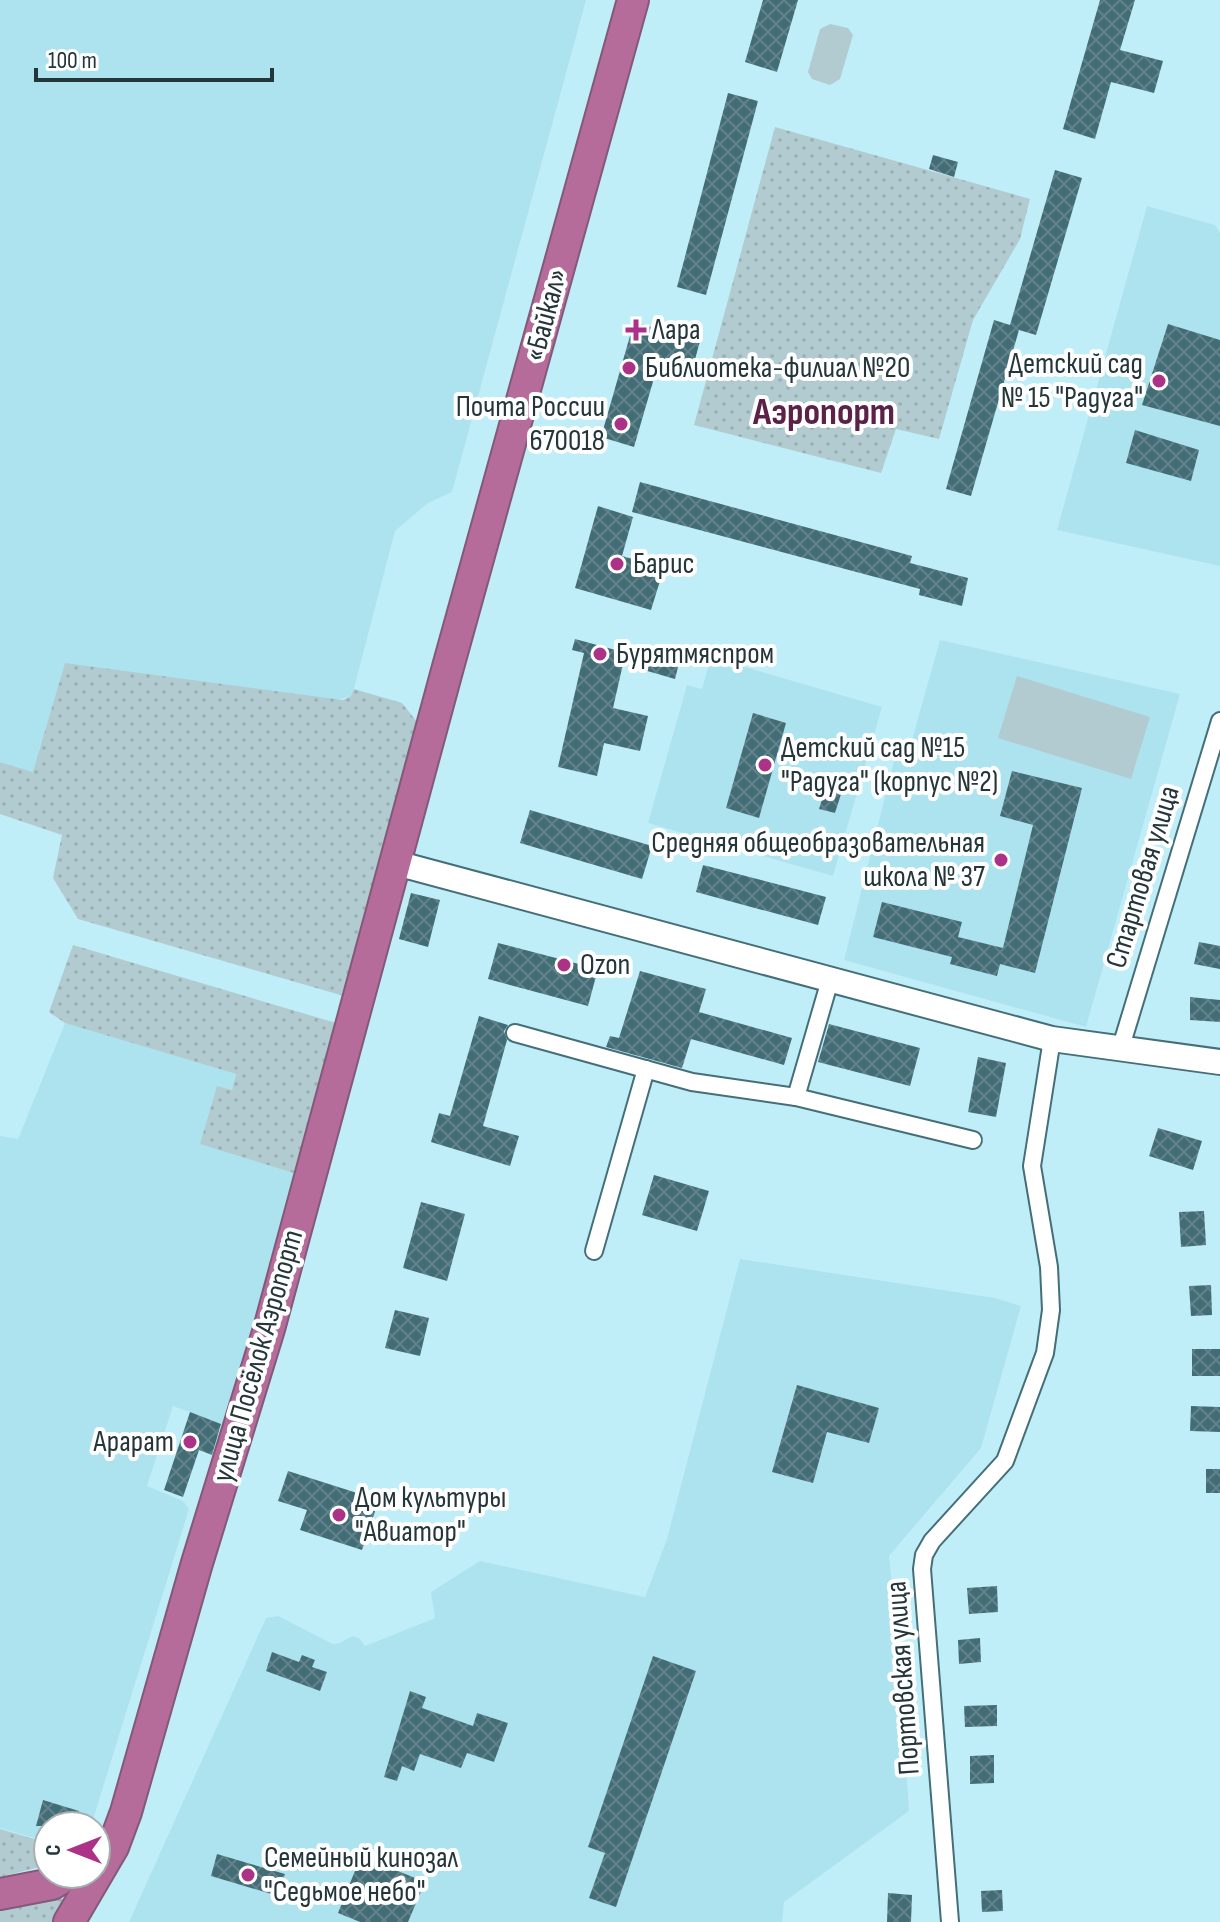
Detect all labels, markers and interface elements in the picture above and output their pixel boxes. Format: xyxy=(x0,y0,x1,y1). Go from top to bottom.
scale bar xyxy=(36,32,272,82)
text: 100 m xyxy=(48,46,97,75)
street label: «Байкал» xyxy=(516,265,576,365)
place label: Лара xyxy=(651,312,701,348)
marker: Лара xyxy=(627,321,645,339)
place label: Детский сад № 15 "Радуга" xyxy=(1001,346,1143,416)
place label: Библиотека-филиал №20 xyxy=(645,350,910,386)
marker: Библиотека-филиал №20 xyxy=(620,359,638,377)
marker: Детский сад № 15 "Радуга" xyxy=(1150,372,1168,390)
place label: Почта России 670018 xyxy=(456,389,605,459)
district label: Аэропорт xyxy=(752,390,895,435)
marker: Почта России 670018 xyxy=(612,415,630,433)
place label: Барис xyxy=(633,546,694,582)
marker: Барис xyxy=(608,555,626,573)
place label: Бурятмяспром xyxy=(616,636,774,672)
marker: Бурятмяспром xyxy=(591,645,609,663)
place label: Детский сад №15 "Радуга" (корпус №2) xyxy=(781,730,998,800)
marker: Детский сад №15 "Радуга" (корпус №2) xyxy=(756,756,774,774)
street label: Стартовая улица xyxy=(1098,782,1188,972)
place label: Средняя общеобразовательная школа № 37 xyxy=(651,825,985,895)
marker: Средняя общеобразовательная школа № 37 xyxy=(992,851,1010,869)
place label: Ozon xyxy=(580,947,630,983)
marker: Ozon xyxy=(555,956,573,974)
street label: улица Посёлок Аэропорт xyxy=(205,1226,311,1486)
place label: Арарат xyxy=(92,1424,174,1460)
marker: Арарат xyxy=(181,1433,199,1451)
place label: Дом культуры "Авиатор" xyxy=(355,1480,506,1550)
marker: Дом культуры "Авиатор" xyxy=(330,1506,348,1524)
street label: Портовская улица xyxy=(878,1580,928,1776)
north arrow xyxy=(32,1810,112,1890)
place label: Семейный кинозал "Седьмое небо" xyxy=(264,1840,459,1910)
text: С xyxy=(40,1844,67,1856)
marker: Семейный кинозал "Седьмое небо" xyxy=(239,1866,257,1884)

